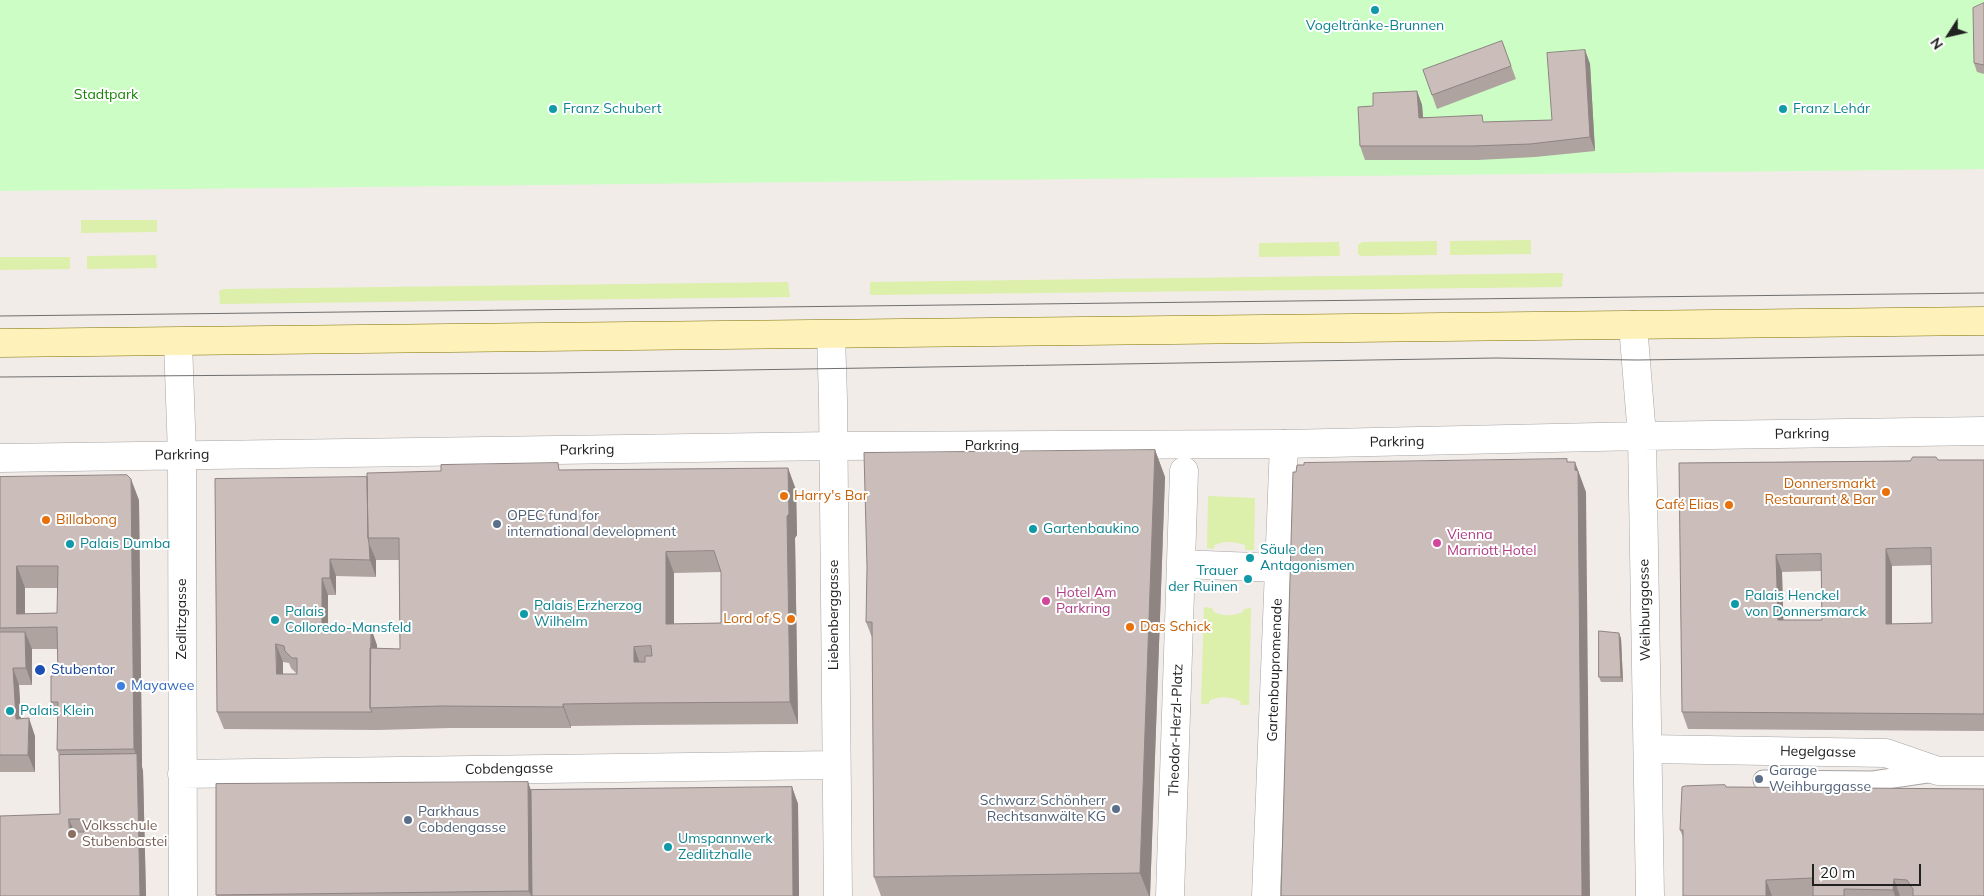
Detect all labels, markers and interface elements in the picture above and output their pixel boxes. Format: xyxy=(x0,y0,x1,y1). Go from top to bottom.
marker: Vogeltränke-Brunnen xyxy=(1369,4,1381,16)
north arrow xyxy=(1924,10,1974,60)
place label: Vogeltränke-Brunnen xyxy=(1306,18,1444,34)
text: N xyxy=(1926,34,1947,53)
park label: Stadtpark xyxy=(74,87,138,103)
place label: Franz Schubert xyxy=(563,101,662,117)
place label: Franz Lehár xyxy=(1793,101,1870,117)
marker: Franz Schubert xyxy=(547,103,559,115)
marker: Franz Lehár xyxy=(1777,103,1789,115)
street label: Parkring xyxy=(1775,425,1829,443)
street label: Parkring xyxy=(1370,433,1424,451)
street label: Parkring xyxy=(965,438,1019,454)
street label: Parkring xyxy=(560,441,614,459)
street label: Parkring xyxy=(155,446,209,464)
place label: Donnersmarkt Restaurant & Bar xyxy=(1764,476,1876,508)
marker: Donnersmarkt Restaurant & Bar xyxy=(1880,486,1892,498)
place label: Harry's Bar xyxy=(794,488,868,504)
marker: Harry's Bar xyxy=(778,490,790,502)
place label: Café Elias xyxy=(1655,497,1719,513)
marker: Café Elias xyxy=(1723,499,1735,511)
place label: OPEC fund for international development xyxy=(507,508,676,540)
place label: Billabong xyxy=(56,512,117,528)
marker: Billabong xyxy=(40,514,52,526)
marker: OPEC fund for international development xyxy=(491,518,503,530)
place label: Gartenbaukino xyxy=(1043,521,1139,537)
marker: Gartenbaukino xyxy=(1027,523,1039,535)
place label: Vienna Marriott Hotel xyxy=(1447,527,1537,560)
place label: Palais Dumba xyxy=(80,536,170,552)
marker: Vienna Marriott Hotel xyxy=(1431,537,1443,549)
marker: Palais Dumba xyxy=(64,538,76,550)
place label: Säule den Antagonismen xyxy=(1260,542,1355,574)
marker: Säule den Antagonismen xyxy=(1244,552,1256,564)
street label: Weihburggasse xyxy=(1636,559,1654,661)
street label: Liebenberggasse xyxy=(826,560,842,670)
place label: Trauer der Ruinen xyxy=(1168,563,1238,596)
marker: Trauer der Ruinen xyxy=(1242,573,1254,585)
street label: Zedlitzgasse xyxy=(174,578,190,660)
place label: Hotel Am Parkring xyxy=(1056,585,1117,618)
place label: Palais Henckel von Donnersmarck xyxy=(1745,588,1866,620)
marker: Hotel Am Parkring xyxy=(1040,595,1052,607)
place label: Palais Erzherzog Wilhelm xyxy=(534,598,642,630)
street label: Gartenbaupromenade xyxy=(1264,598,1286,742)
marker: Palais Henckel von Donnersmarck xyxy=(1729,598,1741,610)
place label: Palais Colloredo-Mansfeld xyxy=(285,604,411,636)
marker: Palais Erzherzog Wilhelm xyxy=(518,608,530,620)
place label: Lord of S xyxy=(723,611,781,627)
marker: Lord of S xyxy=(785,613,797,625)
marker: Palais Colloredo-Mansfeld xyxy=(269,614,281,626)
place label: Das Schick xyxy=(1140,619,1211,635)
marker: Das Schick xyxy=(1124,621,1136,633)
place label: Stubentor xyxy=(51,662,115,678)
marker: Stubentor xyxy=(33,663,47,677)
street label: Theodor-Herzl-Platz xyxy=(1165,664,1187,796)
place label: Mayawee xyxy=(131,678,194,694)
marker: Mayawee xyxy=(115,680,127,692)
place label: Palais Klein xyxy=(20,703,94,719)
marker: Palais Klein xyxy=(4,705,16,717)
street label: Hegelgasse xyxy=(1780,743,1856,761)
street label: Cobdengasse xyxy=(465,760,553,778)
place label: Garage Weihburggasse xyxy=(1769,763,1871,796)
marker: Garage Weihburggasse xyxy=(1753,773,1765,785)
place label: Schwarz Schönherr Rechtsanwälte KG xyxy=(980,793,1106,826)
marker: Schwarz Schönherr Rechtsanwälte KG xyxy=(1110,803,1122,815)
place label: Parkhaus Cobdengasse xyxy=(418,804,506,836)
marker: Parkhaus Cobdengasse xyxy=(402,814,414,826)
place label: Volksschule Stubenbastei xyxy=(82,818,167,850)
marker: Volksschule Stubenbastei xyxy=(66,828,78,840)
place label: Umspannwerk Zedlitzhalle xyxy=(678,831,773,864)
marker: Umspannwerk Zedlitzhalle xyxy=(662,841,674,853)
scale bar xyxy=(1814,854,1923,886)
text: 20 m xyxy=(1820,863,1855,882)

